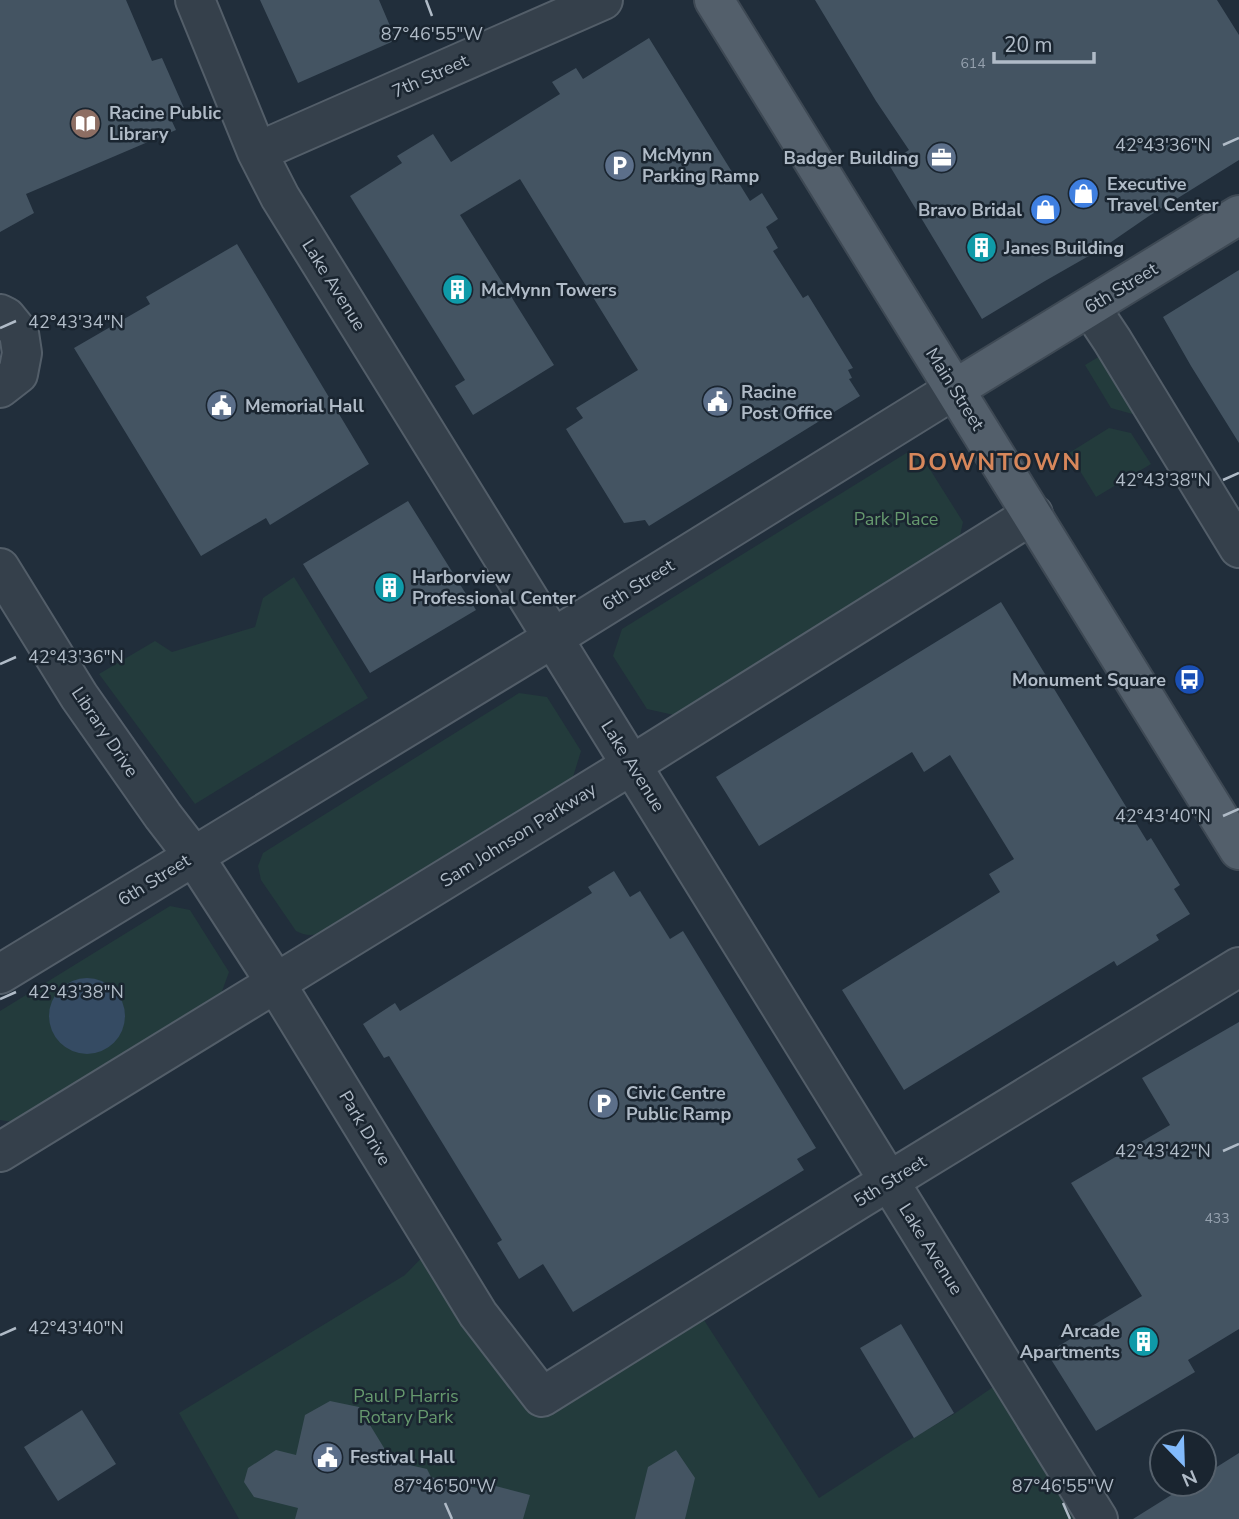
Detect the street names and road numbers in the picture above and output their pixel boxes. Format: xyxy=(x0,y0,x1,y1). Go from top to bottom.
street label: 7th Street xyxy=(388,48,473,103)
street label: Lake Avenue xyxy=(296,235,372,335)
street label: 6th Street xyxy=(1080,256,1163,319)
street label: Main Street xyxy=(920,343,990,435)
street label: 6th Street xyxy=(597,553,679,617)
street label: Library Drive xyxy=(66,682,144,782)
street label: Lake Avenue xyxy=(595,716,671,816)
street label: Sam Johnson Parkway xyxy=(435,777,601,893)
street label: 6th Street xyxy=(113,848,195,912)
street label: Park Drive xyxy=(333,1086,397,1170)
street label: 5th Street xyxy=(849,1149,931,1213)
street label: Lake Avenue xyxy=(893,1199,969,1299)

